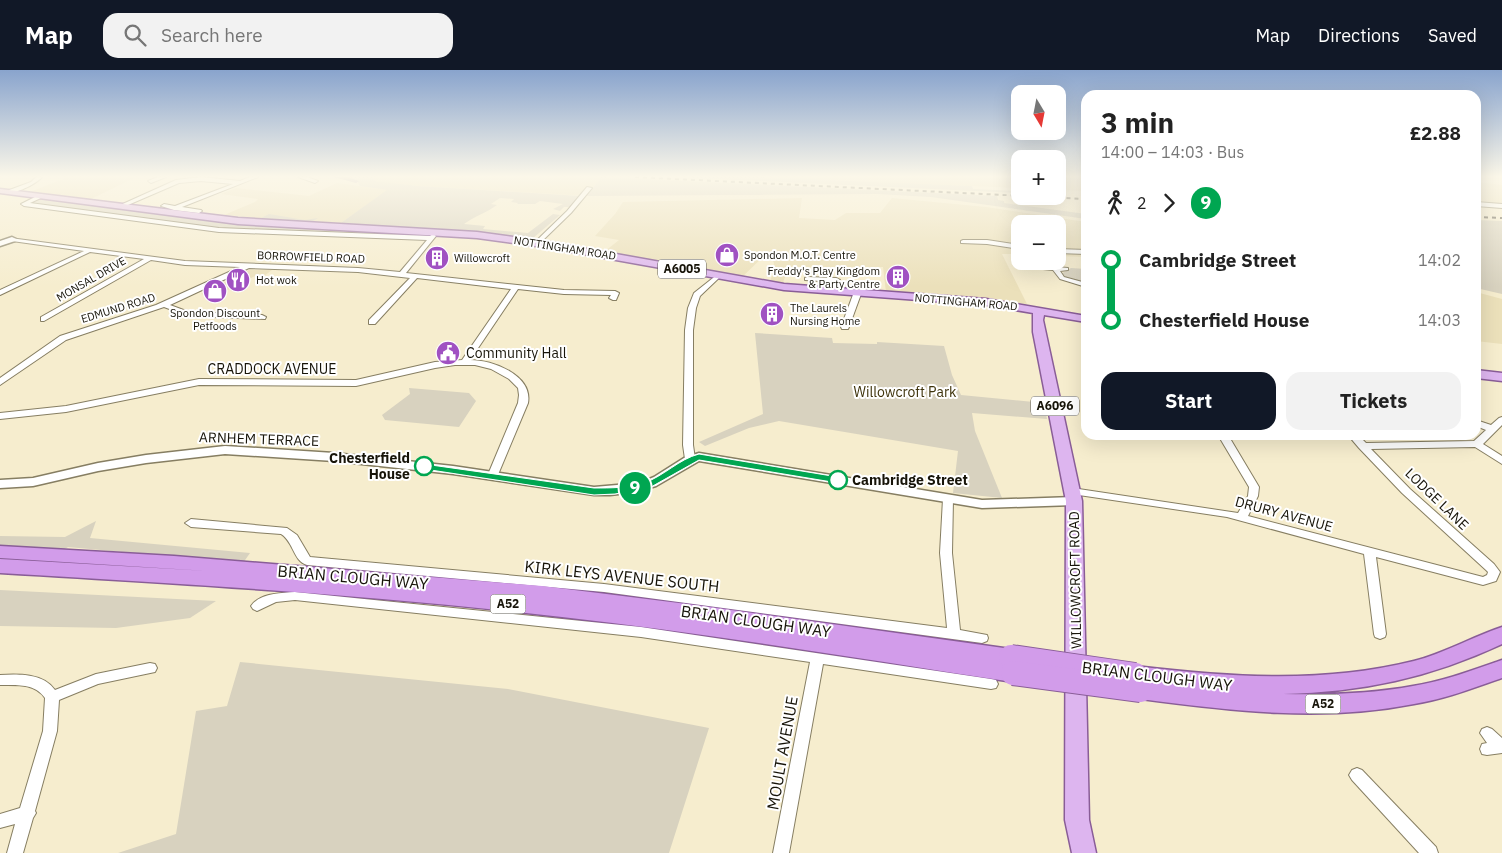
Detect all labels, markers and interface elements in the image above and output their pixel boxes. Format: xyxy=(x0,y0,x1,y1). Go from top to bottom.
search box xyxy=(103,13,453,58)
text: Map xyxy=(25,19,73,51)
icon: search xyxy=(121,21,149,49)
text: Search here xyxy=(161,23,263,47)
text: Map xyxy=(1255,24,1290,47)
text: Directions xyxy=(1318,24,1400,47)
text: Saved xyxy=(1428,24,1477,47)
north arrow xyxy=(1011,85,1066,140)
map controls xyxy=(1011,85,1066,270)
text: 3 min xyxy=(1101,104,1174,141)
text: £2.88 xyxy=(1410,121,1461,145)
text: 14:00 – 14:03 · Bus xyxy=(1101,142,1244,162)
button: + xyxy=(1011,150,1066,205)
icon: walk xyxy=(1101,189,1129,217)
icon: forward xyxy=(1155,189,1183,217)
text: 9 xyxy=(1201,191,1211,214)
text: 2 xyxy=(1137,193,1147,213)
button: − xyxy=(1011,215,1066,270)
street label: NOTTINGHAM ROAD xyxy=(513,233,617,263)
shop icon: Spondon M.O.T. Centre xyxy=(714,242,740,268)
building icon: Willowcroft xyxy=(424,245,450,271)
street label: BORROWFIELD ROAD xyxy=(257,248,365,266)
place label: Spondon M.O.T. Centre xyxy=(744,248,856,262)
text: Cambridge Street xyxy=(1139,248,1296,272)
text: 14:02 xyxy=(1418,250,1461,270)
place label: Willowcroft xyxy=(454,251,510,265)
street label: MONSAL DRIVE xyxy=(54,253,128,305)
road number: A6005 xyxy=(658,260,706,278)
place label: Freddy's Play Kingdom & Party Centre xyxy=(768,264,880,291)
building icon: Freddy's Play Kingdom & Party Centre xyxy=(885,264,911,290)
restaurant icon: Hot wok xyxy=(225,267,251,293)
place label: Hot wok xyxy=(256,273,297,287)
shop icon: Spondon Discount Petfoods xyxy=(202,278,228,304)
street label: EDMUND ROAD xyxy=(79,290,157,326)
street label: NOTTINGHAM ROAD xyxy=(914,291,1018,313)
building icon: The Laurels Nursing Home xyxy=(759,301,785,327)
place label: The Laurels Nursing Home xyxy=(790,301,860,328)
place label: Spondon Discount Petfoods xyxy=(170,306,260,333)
text: Chesterfield House xyxy=(1139,308,1309,332)
text: 14:03 xyxy=(1418,310,1461,330)
public building icon: Community Hall xyxy=(435,340,461,366)
place label: Community Hall xyxy=(466,344,567,362)
street label: CRADDOCK AVENUE xyxy=(208,360,336,378)
button: Start xyxy=(1101,372,1276,430)
button: Tickets xyxy=(1286,372,1461,430)
park label: Willowcroft Park xyxy=(854,383,957,401)
road number: A6096 xyxy=(1031,396,1079,416)
street label: ARNHEM TERRACE xyxy=(199,428,319,450)
place label: Chesterfield House xyxy=(329,449,410,483)
marker: Chesterfield House xyxy=(414,456,434,476)
street label: LODGE LANE xyxy=(1401,464,1473,534)
marker: Cambridge Street xyxy=(828,470,848,490)
place label: Cambridge Street xyxy=(852,471,968,489)
line badge: 9 xyxy=(619,472,651,504)
text: 9 xyxy=(630,476,640,499)
street label: DRURY AVENUE xyxy=(1233,492,1335,536)
street label: WILLOWCROFT ROAD xyxy=(1065,511,1085,649)
street label: KIRK LEYS AVENUE SOUTH xyxy=(524,556,720,596)
street label: BRIAN CLOUGH WAY xyxy=(277,560,430,594)
road number: A52 xyxy=(490,594,526,614)
street label: BRIAN CLOUGH WAY xyxy=(680,601,833,642)
street label: BRIAN CLOUGH WAY xyxy=(1081,657,1234,695)
road number: A52 xyxy=(1306,694,1340,714)
street label: MOULT AVENUE xyxy=(762,695,802,811)

